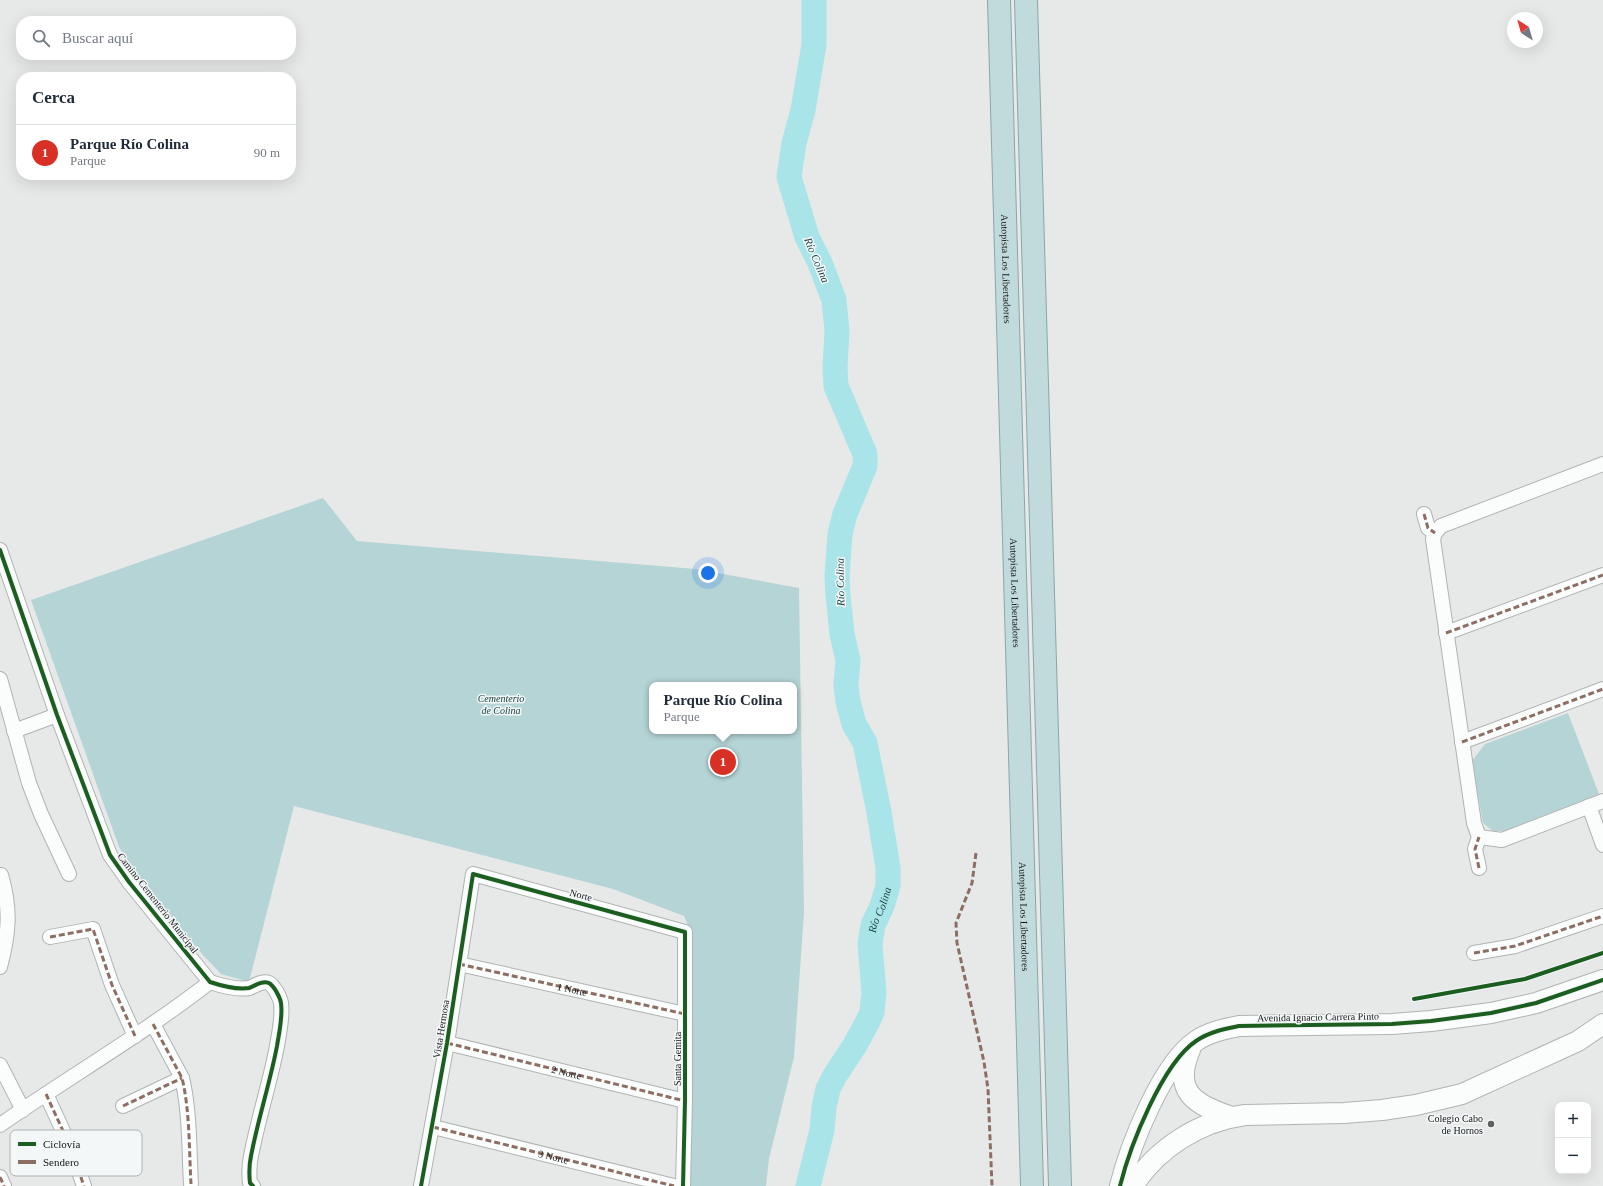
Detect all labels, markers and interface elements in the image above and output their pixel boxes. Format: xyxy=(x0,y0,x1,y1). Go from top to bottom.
north arrow xyxy=(1507,12,1543,48)
search box xyxy=(16,16,296,60)
icon: search xyxy=(30,27,52,49)
text: Buscar aquí xyxy=(62,30,133,46)
text: Cerca xyxy=(32,88,75,107)
text: Parque Río Colina xyxy=(70,136,189,152)
text: 1 xyxy=(42,145,48,160)
text: 90 m xyxy=(254,145,280,160)
text: Parque xyxy=(70,153,106,168)
street label: Autopista Los Libertadores xyxy=(999,214,1014,324)
water label: Río Colina xyxy=(802,235,832,285)
street label: Autopista Los Libertadores xyxy=(1008,538,1023,648)
water label: Río Colina xyxy=(834,557,846,607)
your location xyxy=(698,563,718,583)
popup xyxy=(649,682,797,734)
text: Parque Río Colina xyxy=(664,692,782,708)
park label: Cementerio de Colina xyxy=(478,693,524,716)
text: Parque xyxy=(664,709,700,724)
pin: 1 xyxy=(710,747,736,777)
street label: Camino Cementerio Municipal xyxy=(115,851,201,956)
street label: Autopista Los Libertadores xyxy=(1017,862,1032,972)
water label: Río Colina xyxy=(866,885,893,934)
street label: Norte xyxy=(569,887,594,903)
street label: 1 Norte xyxy=(556,980,589,998)
street label: Vista Hermosa xyxy=(431,998,451,1059)
street label: Avenida Ignacio Carrera Pinto xyxy=(1257,1010,1379,1024)
street label: Santa Gemita xyxy=(672,1031,683,1086)
street label: 2 Norte xyxy=(550,1063,583,1081)
map controls xyxy=(1555,1102,1591,1174)
button: + xyxy=(1555,1102,1591,1138)
place label: Colegio Cabo de Hornos xyxy=(1428,1113,1483,1136)
marker: Colegio Cabo de Hornos xyxy=(1486,1119,1496,1129)
legend xyxy=(10,1130,142,1176)
text: Ciclovía xyxy=(43,1138,80,1150)
button: − xyxy=(1555,1138,1591,1174)
street label: 3 Norte xyxy=(537,1148,570,1166)
text: Sendero xyxy=(43,1156,80,1168)

